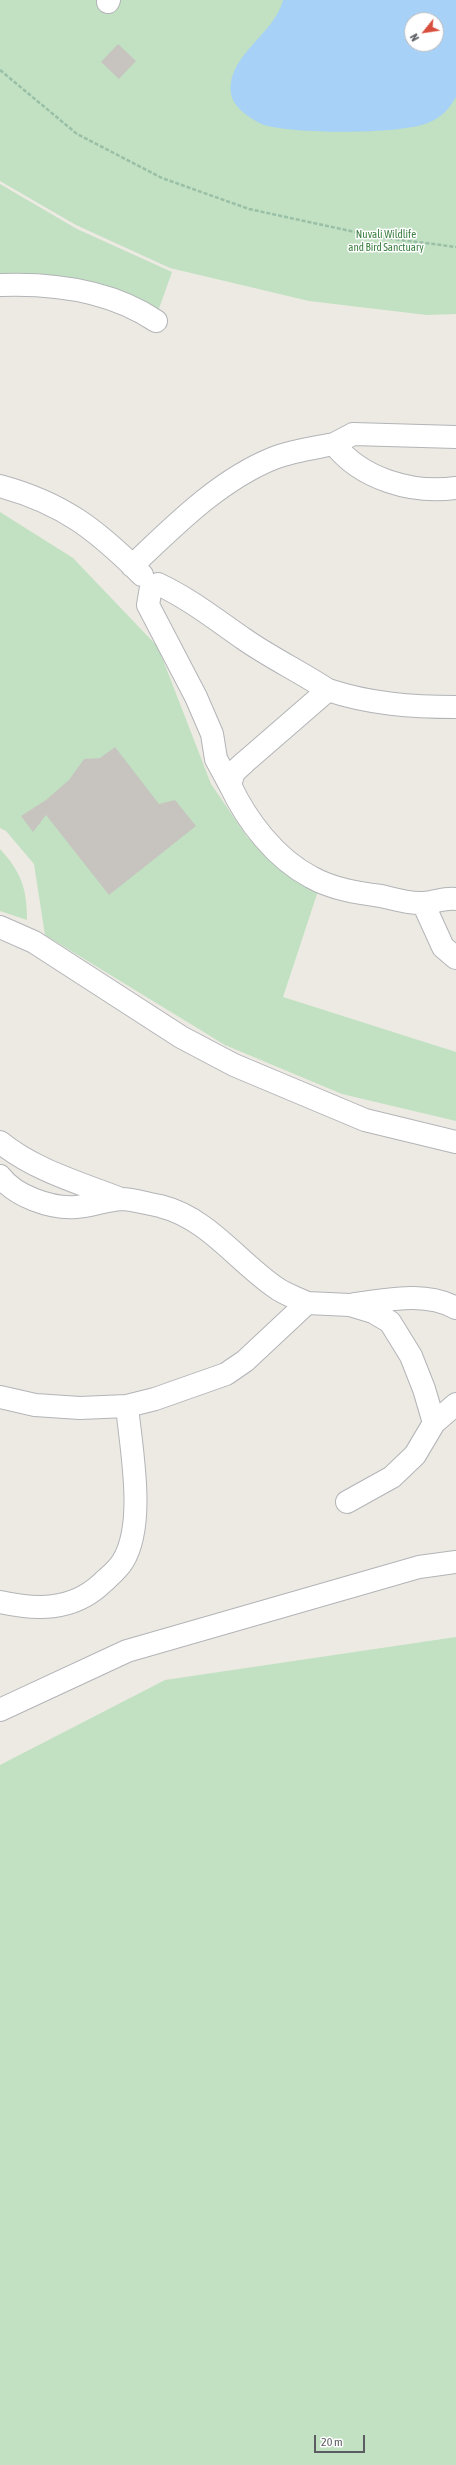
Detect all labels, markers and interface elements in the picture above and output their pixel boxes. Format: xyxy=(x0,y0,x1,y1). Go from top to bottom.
north arrow xyxy=(404,12,444,52)
text: N xyxy=(408,32,421,43)
park label: Nuvali Wildlife and Bird Sanctuary xyxy=(348,228,424,254)
scale bar xyxy=(316,2427,367,2453)
text: 20 m xyxy=(321,2435,343,2449)

